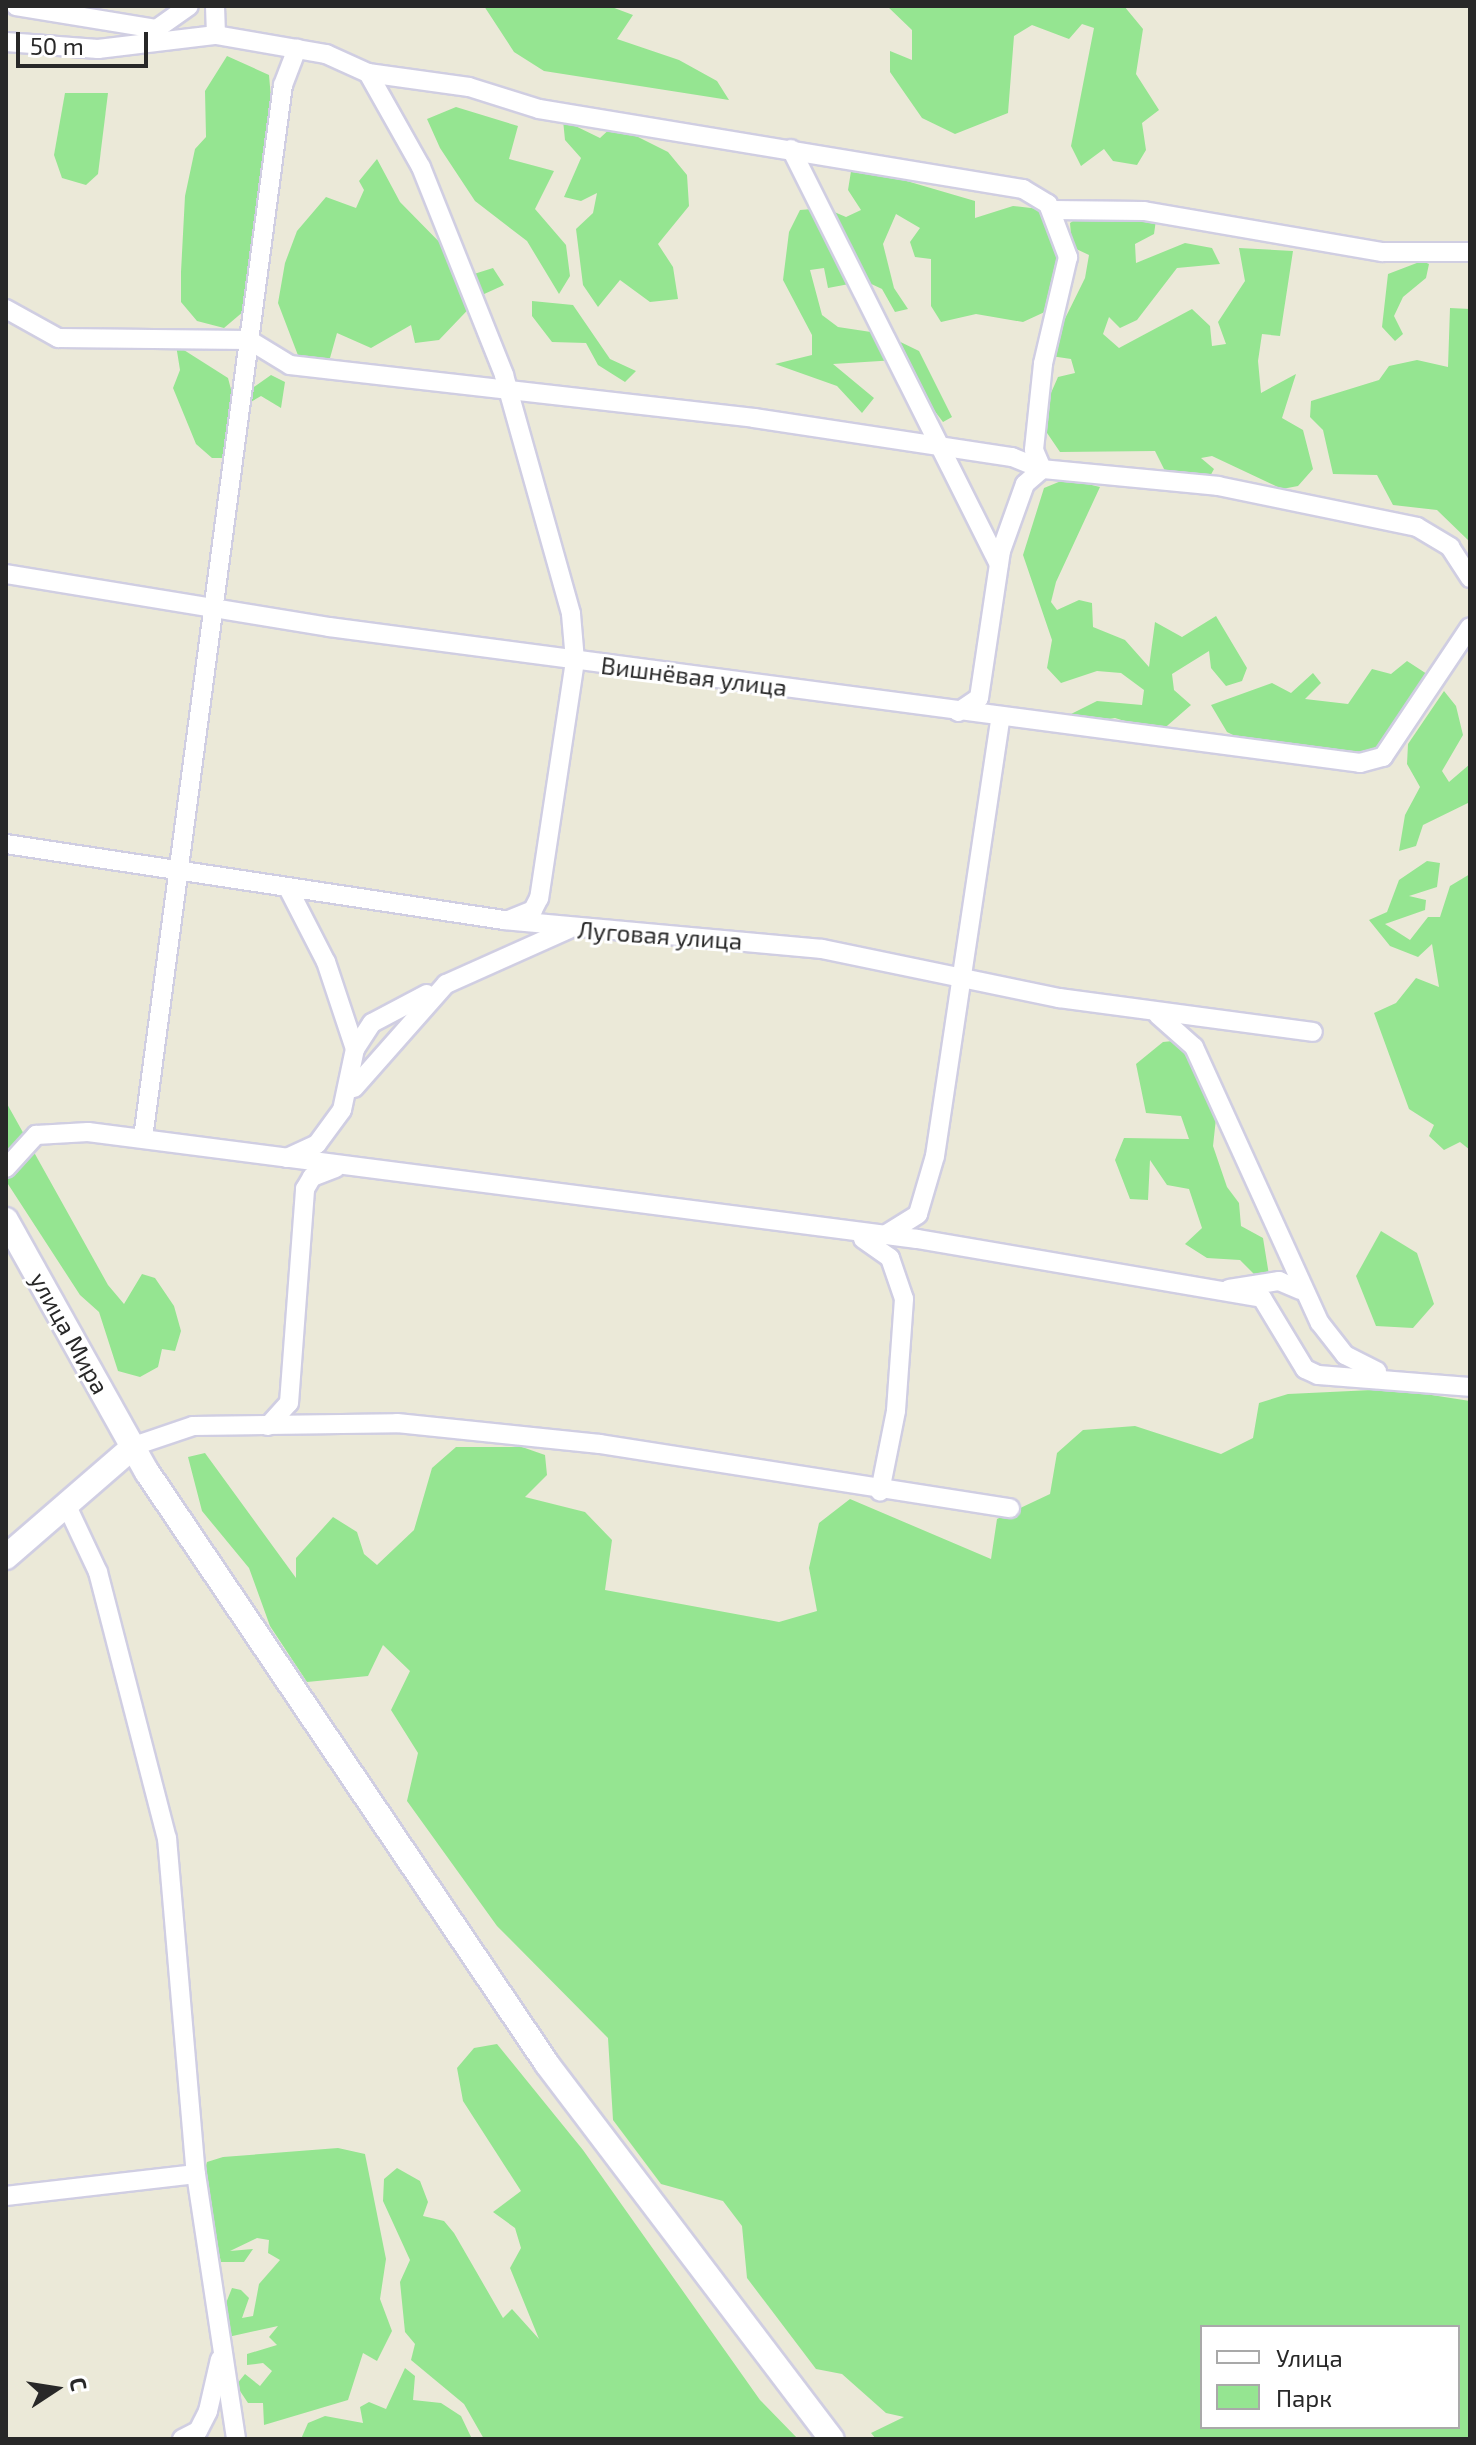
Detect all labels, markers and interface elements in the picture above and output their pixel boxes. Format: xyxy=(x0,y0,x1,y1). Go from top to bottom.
scale bar xyxy=(20,16,152,66)
text: 50 m xyxy=(30,31,84,60)
street label: Вишнёвая улица xyxy=(599,650,789,702)
street label: Луговая улица xyxy=(577,915,743,955)
street label: улица Мира xyxy=(25,1267,115,1399)
legend xyxy=(1200,2325,1460,2429)
text: Улица xyxy=(1276,2343,1343,2372)
north arrow xyxy=(16,2349,96,2429)
text: С xyxy=(65,2375,94,2393)
text: Парк xyxy=(1276,2383,1332,2412)

